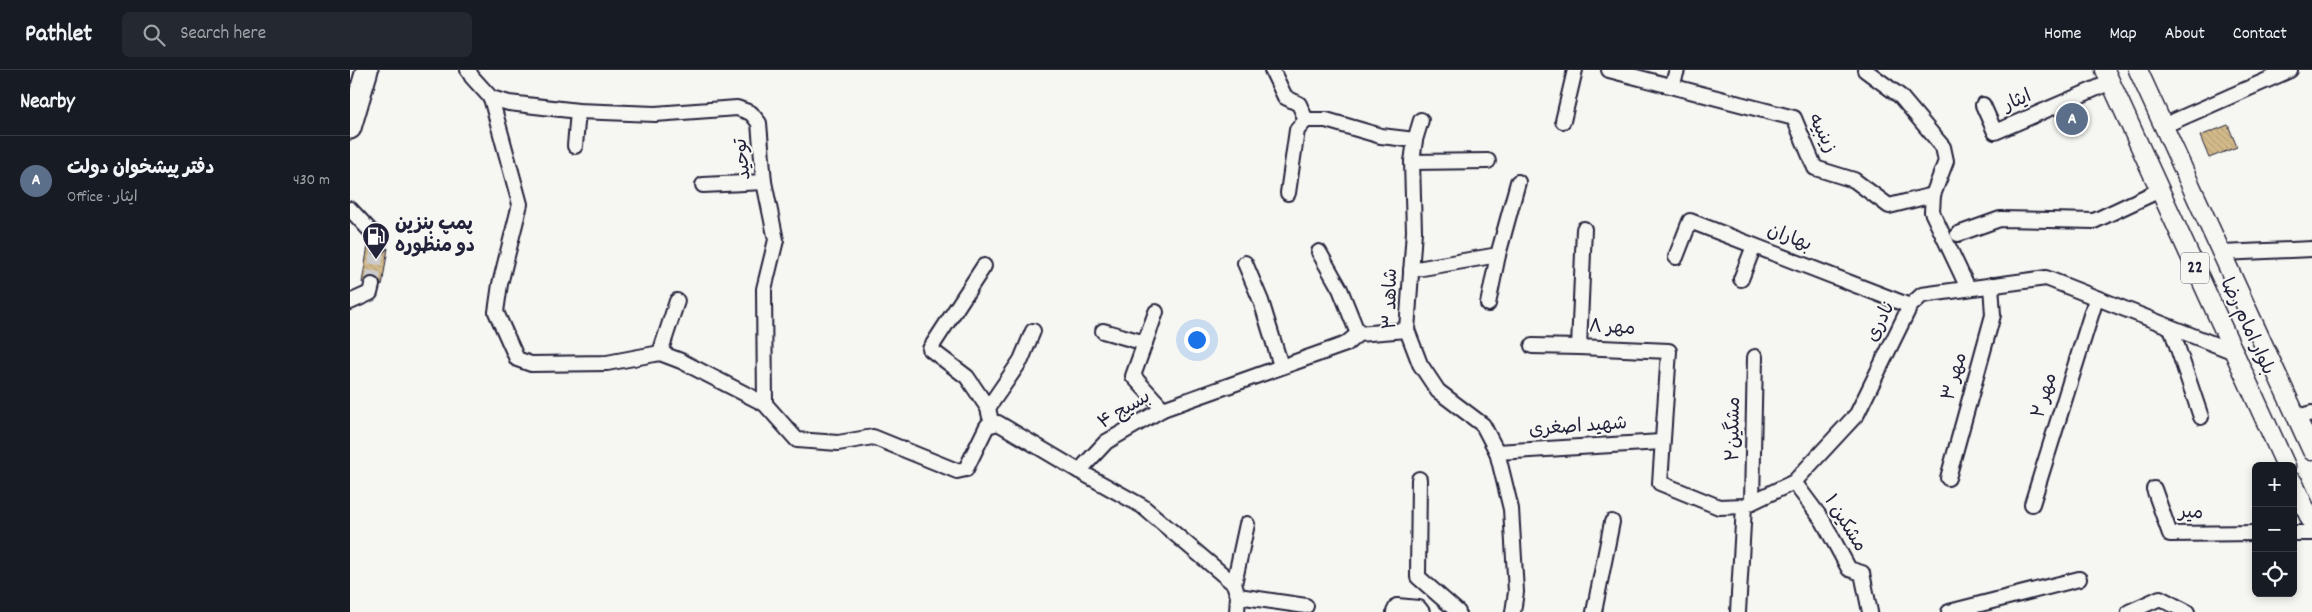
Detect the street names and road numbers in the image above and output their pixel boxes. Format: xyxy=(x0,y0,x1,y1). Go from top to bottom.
street label: ایثار xyxy=(1998,84,2036,121)
street label: زینبیه xyxy=(1800,109,1842,159)
street label: توحید xyxy=(728,136,760,181)
street label: بهاران xyxy=(1763,218,1815,260)
road number: 22 xyxy=(2181,252,2209,284)
street label: شاهد ۳ xyxy=(1378,268,1406,330)
street label: بلوار امام رضا xyxy=(2212,274,2280,380)
street label: نادری xyxy=(1860,297,1904,347)
street label: مهر ۸ xyxy=(1588,314,1636,344)
street label: مهر ۳ xyxy=(1936,350,1976,404)
street label: مهر ۲ xyxy=(2026,370,2066,422)
street label: بسیج ۴ xyxy=(1093,385,1157,437)
street label: مشگین۲ xyxy=(1721,396,1749,462)
street label: شهید اصغری xyxy=(1528,411,1628,445)
street label: مشکین ۱ xyxy=(1816,490,1872,558)
street label: میر xyxy=(2176,500,2204,528)

